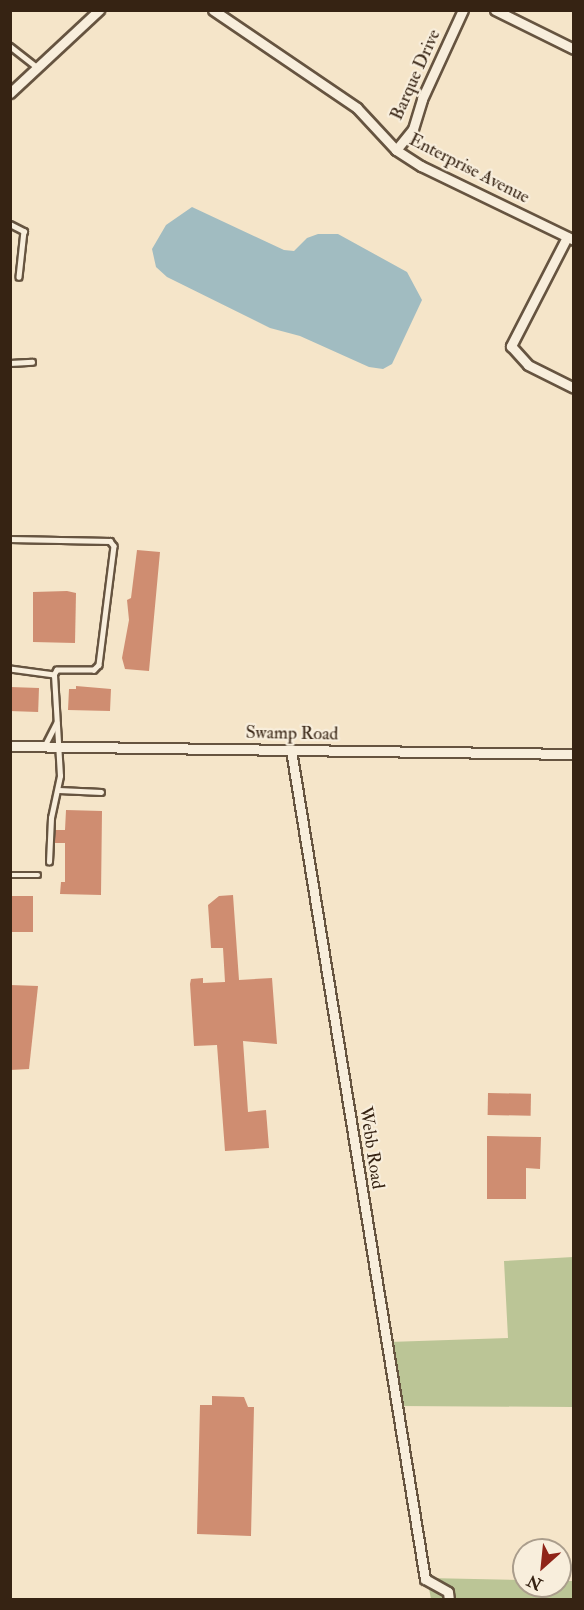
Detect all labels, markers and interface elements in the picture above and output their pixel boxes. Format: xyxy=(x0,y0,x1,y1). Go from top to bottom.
street label: Barque Drive xyxy=(386,26,446,124)
street label: Enterprise Avenue xyxy=(405,129,533,209)
street label: Swamp Road xyxy=(245,722,339,746)
street label: Webb Road xyxy=(354,1105,388,1191)
north arrow xyxy=(512,1538,572,1598)
text: N xyxy=(524,1570,546,1594)

